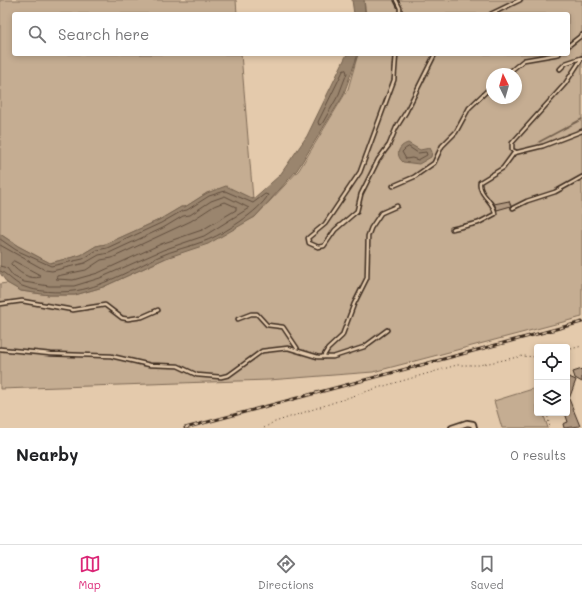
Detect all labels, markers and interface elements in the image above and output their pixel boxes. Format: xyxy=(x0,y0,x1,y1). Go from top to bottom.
search box xyxy=(12,12,570,56)
icon: search xyxy=(26,23,48,45)
text: Search here xyxy=(58,24,149,44)
north arrow xyxy=(486,68,522,104)
map controls xyxy=(534,344,570,416)
button: locate xyxy=(534,344,570,380)
button: layers xyxy=(534,380,570,416)
text: Nearby xyxy=(16,443,78,465)
text: 0 results xyxy=(511,446,566,463)
tab: Map xyxy=(79,553,101,592)
tab: Directions xyxy=(258,553,314,592)
tab: Saved xyxy=(471,553,503,592)

